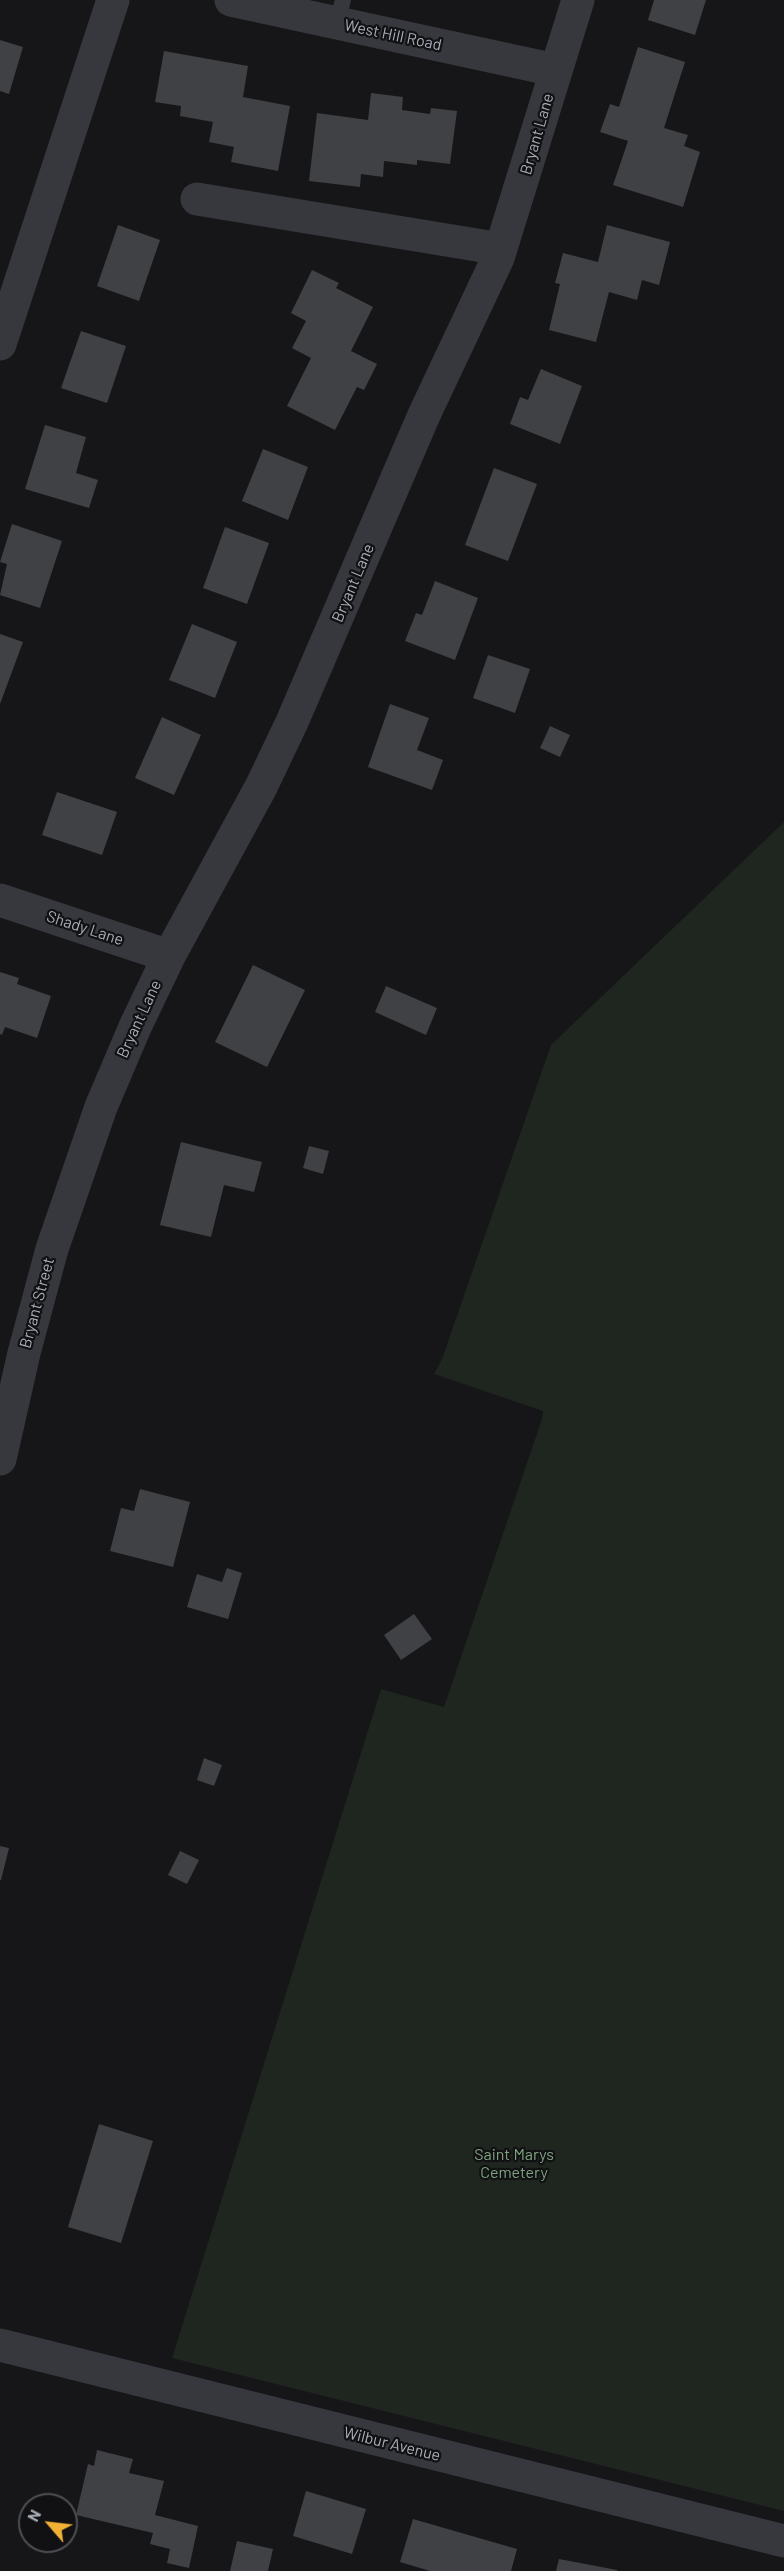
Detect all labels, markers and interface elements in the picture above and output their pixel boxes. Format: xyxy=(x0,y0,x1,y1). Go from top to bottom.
street label: West Hill Road xyxy=(343,15,443,55)
street label: Bryant Lane xyxy=(516,91,558,177)
street label: Bryant Lane xyxy=(328,541,378,625)
street label: Shady Lane xyxy=(44,907,126,949)
street label: Bryant Lane xyxy=(113,977,165,1061)
street label: Bryant Street xyxy=(16,1256,58,1350)
park label: Saint Marys Cemetery xyxy=(474,2145,554,2183)
street label: Wilbur Avenue xyxy=(342,2423,442,2465)
north arrow xyxy=(18,2493,78,2553)
text: N xyxy=(23,2506,44,2524)

